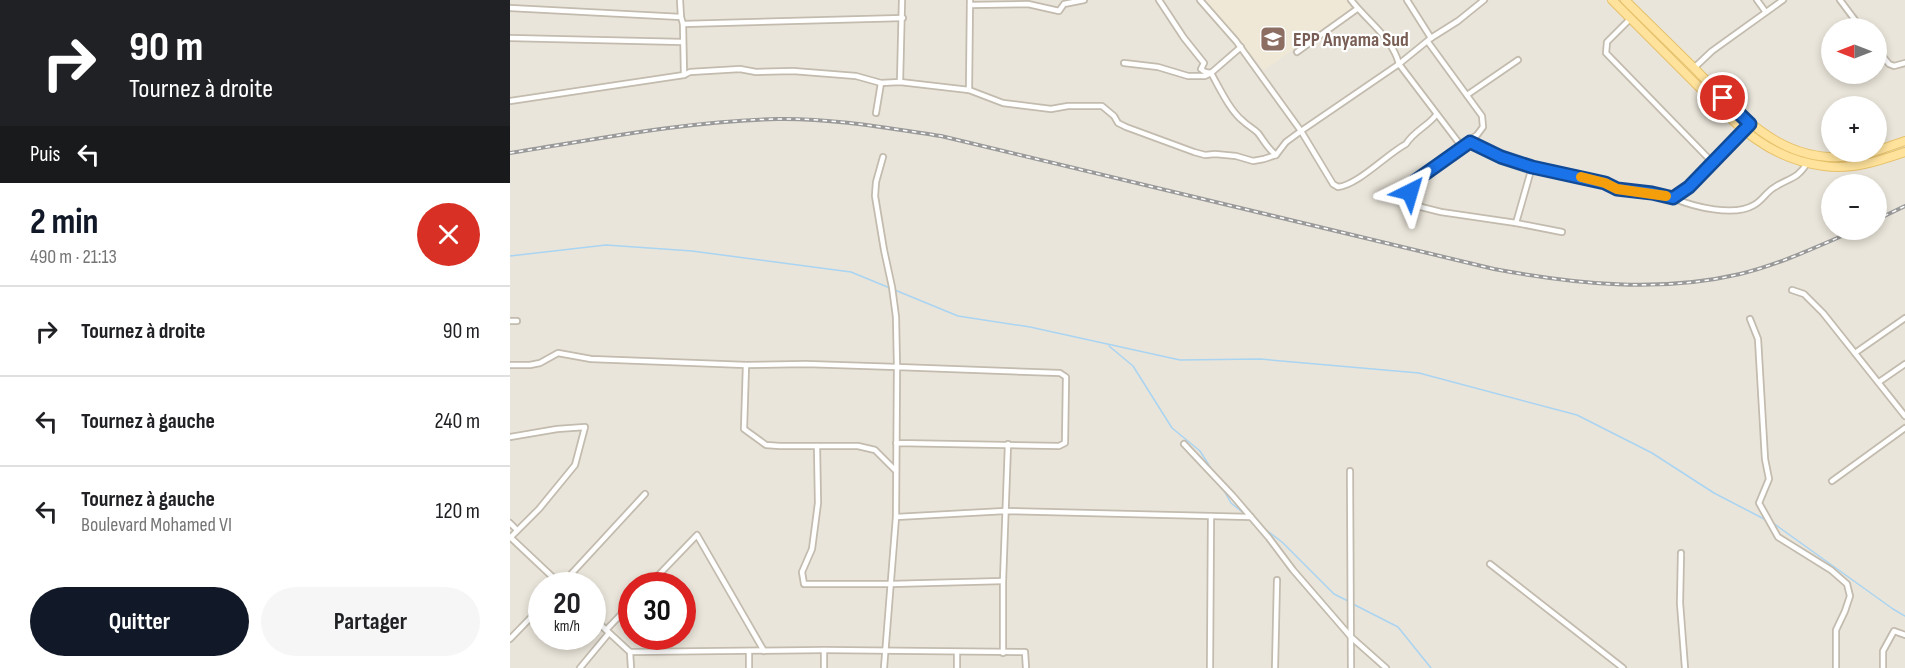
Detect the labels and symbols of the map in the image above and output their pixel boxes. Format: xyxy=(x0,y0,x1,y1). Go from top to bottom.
north arrow xyxy=(1821,18,1887,84)
school or university icon: EPP Anyama Sud xyxy=(1258,24,1288,54)
place label: EPP Anyama Sud xyxy=(1293,28,1409,52)
pin xyxy=(1697,72,1748,123)
position arrow xyxy=(1378,160,1442,224)
speed limit sign: 30 xyxy=(618,572,696,650)

